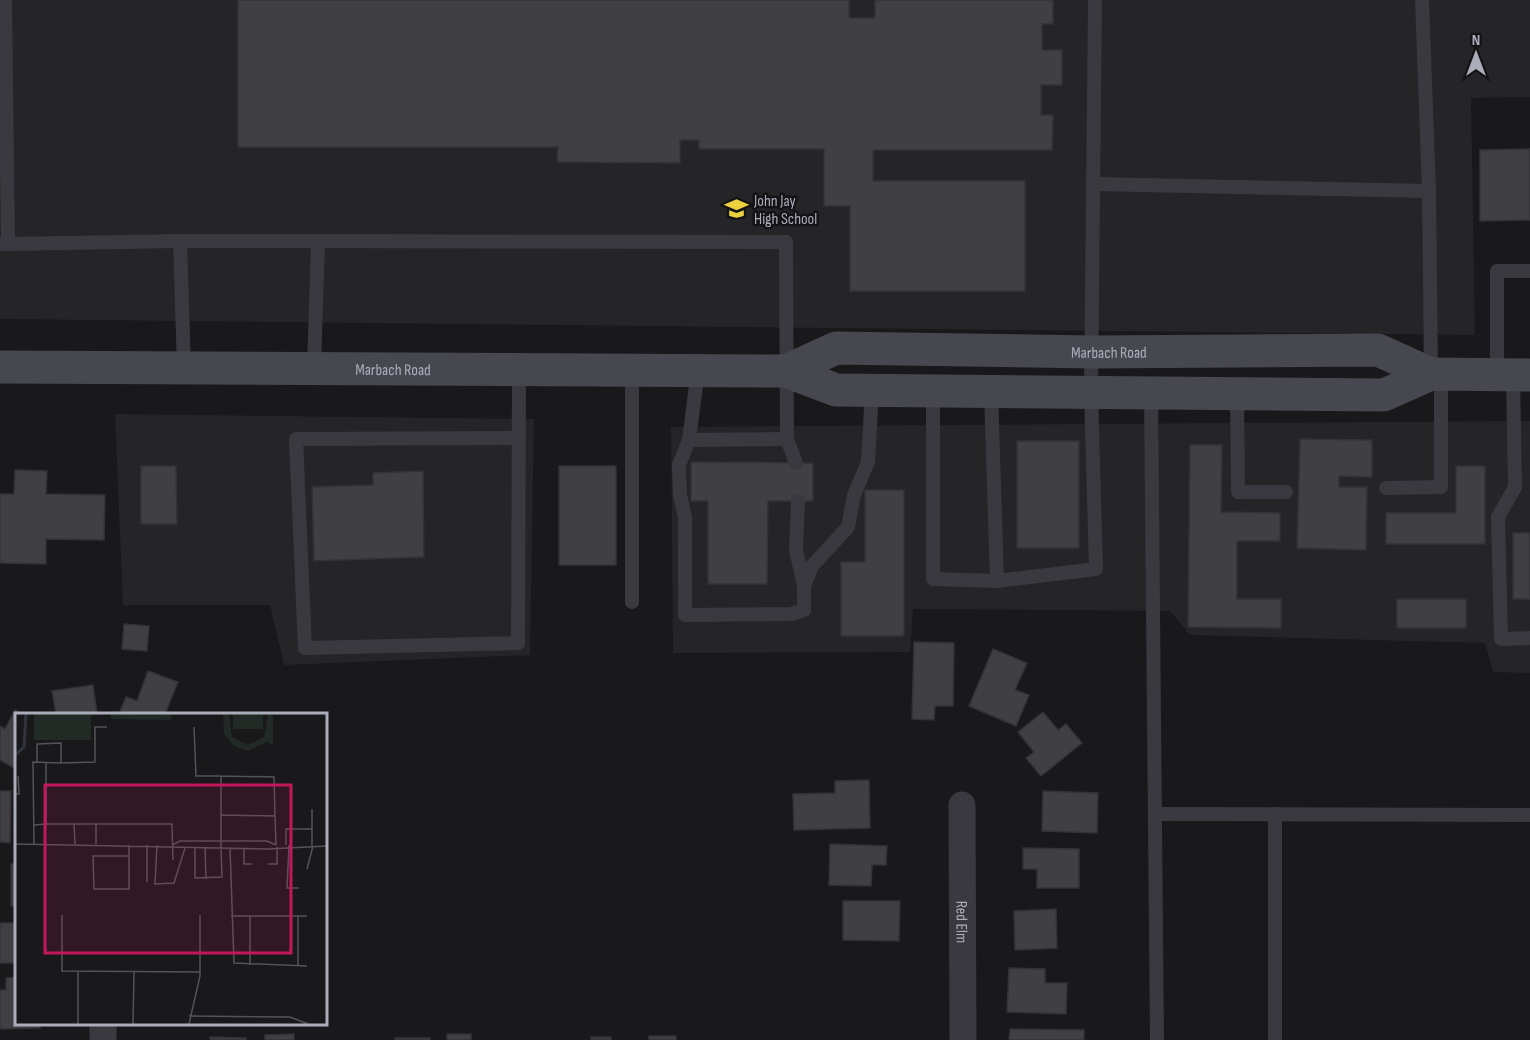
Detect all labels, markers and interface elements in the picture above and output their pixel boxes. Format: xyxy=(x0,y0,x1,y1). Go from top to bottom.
north arrow xyxy=(1446,24,1506,84)
text: N xyxy=(1472,31,1480,50)
place label: John Jay High School xyxy=(753,192,817,229)
school or university icon: John Jay High School xyxy=(723,196,749,222)
street label: Marbach Road xyxy=(1071,344,1147,363)
street label: Marbach Road xyxy=(355,361,431,380)
inset map xyxy=(15,713,327,1025)
street label: Red Elm xyxy=(951,901,971,943)

